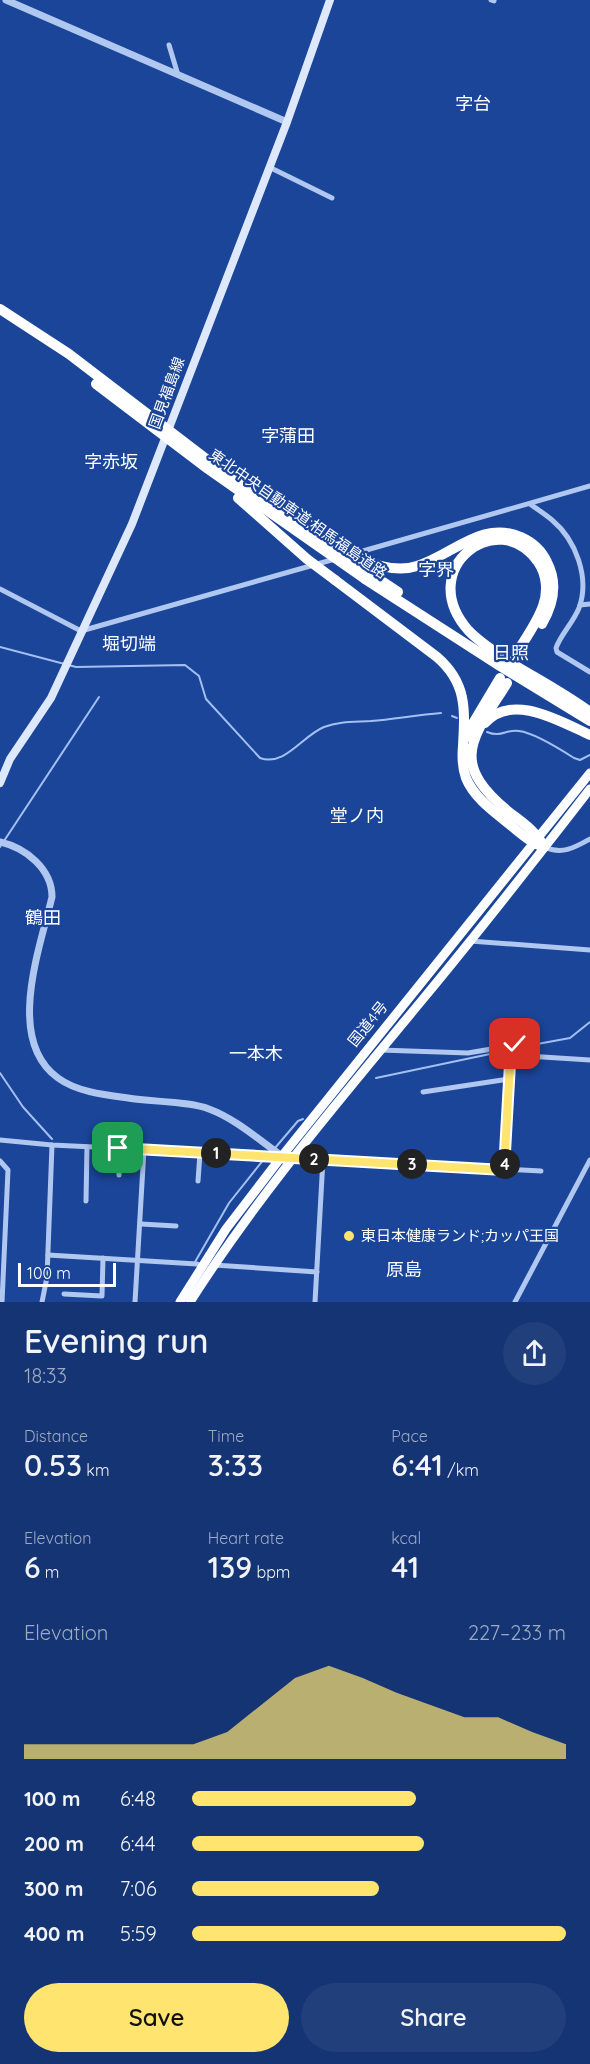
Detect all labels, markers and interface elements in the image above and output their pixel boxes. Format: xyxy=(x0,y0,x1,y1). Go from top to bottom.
district label: 字台 xyxy=(455,92,491,115)
street label: 国見福島線 xyxy=(145,354,188,431)
district label: 字蒲田 xyxy=(261,424,315,447)
street label: 東北中央自動車道;相馬福島道路 xyxy=(206,445,391,582)
district label: 字赤坂 xyxy=(84,450,138,473)
district label: 字界 xyxy=(418,558,454,581)
district label: 堀切端 xyxy=(102,632,156,655)
district label: 日照 xyxy=(493,641,529,664)
district label: 堂ノ内 xyxy=(330,804,384,827)
district label: 鶴田 xyxy=(25,906,61,929)
street label: 国道4号 xyxy=(344,997,392,1050)
pin xyxy=(489,1018,540,1069)
icon: check xyxy=(498,1027,531,1060)
district label: 一本木 xyxy=(229,1042,283,1065)
pin xyxy=(92,1122,143,1173)
icon: arrive xyxy=(101,1131,134,1164)
pin: 1 xyxy=(201,1138,231,1168)
text: 1 xyxy=(213,1143,219,1163)
pin: 2 xyxy=(299,1144,329,1174)
text: 2 xyxy=(309,1149,319,1169)
pin: 3 xyxy=(397,1149,427,1179)
pin: 4 xyxy=(490,1149,520,1179)
text: 3 xyxy=(408,1154,416,1174)
text: 4 xyxy=(500,1154,510,1174)
place label: 東日本健康ランド;カッパ王国 xyxy=(361,1226,559,1245)
marker: 東日本健康ランド;カッパ王国 xyxy=(342,1229,356,1243)
district label: 原島 xyxy=(386,1258,422,1281)
scale bar xyxy=(18,1260,116,1288)
text: 100 m xyxy=(27,1263,71,1283)
text: Evening run xyxy=(24,1320,209,1361)
button: share xyxy=(503,1322,566,1385)
text: 18:33 xyxy=(24,1363,67,1388)
text: Distance xyxy=(24,1426,88,1446)
text: Time xyxy=(208,1426,244,1446)
text: Pace xyxy=(391,1426,428,1446)
text: 0.53 xyxy=(24,1446,82,1484)
text: 3:33 xyxy=(208,1446,263,1484)
text: 6:41 xyxy=(391,1446,443,1484)
text: km xyxy=(82,1460,110,1480)
text: /km xyxy=(443,1460,479,1480)
text: Elevation xyxy=(24,1528,91,1548)
text: Heart rate xyxy=(208,1528,284,1548)
text: kcal xyxy=(391,1528,421,1548)
text: 6 xyxy=(24,1548,40,1586)
text: 139 xyxy=(208,1548,252,1586)
text: 41 xyxy=(391,1548,419,1586)
text: m xyxy=(40,1562,59,1582)
text: bpm xyxy=(252,1562,290,1582)
text: Elevation xyxy=(24,1620,108,1645)
text: 227–233 m xyxy=(468,1620,566,1645)
text: 100 m xyxy=(24,1786,80,1811)
text: 6:48 xyxy=(120,1786,156,1811)
text: 200 m xyxy=(24,1831,84,1856)
text: 6:44 xyxy=(120,1831,156,1856)
text: 300 m xyxy=(24,1876,83,1901)
text: 7:06 xyxy=(120,1876,157,1901)
text: 400 m xyxy=(24,1921,84,1946)
text: 5:59 xyxy=(120,1921,157,1946)
button: Save xyxy=(24,1983,289,2052)
button: Share xyxy=(301,1983,566,2052)

